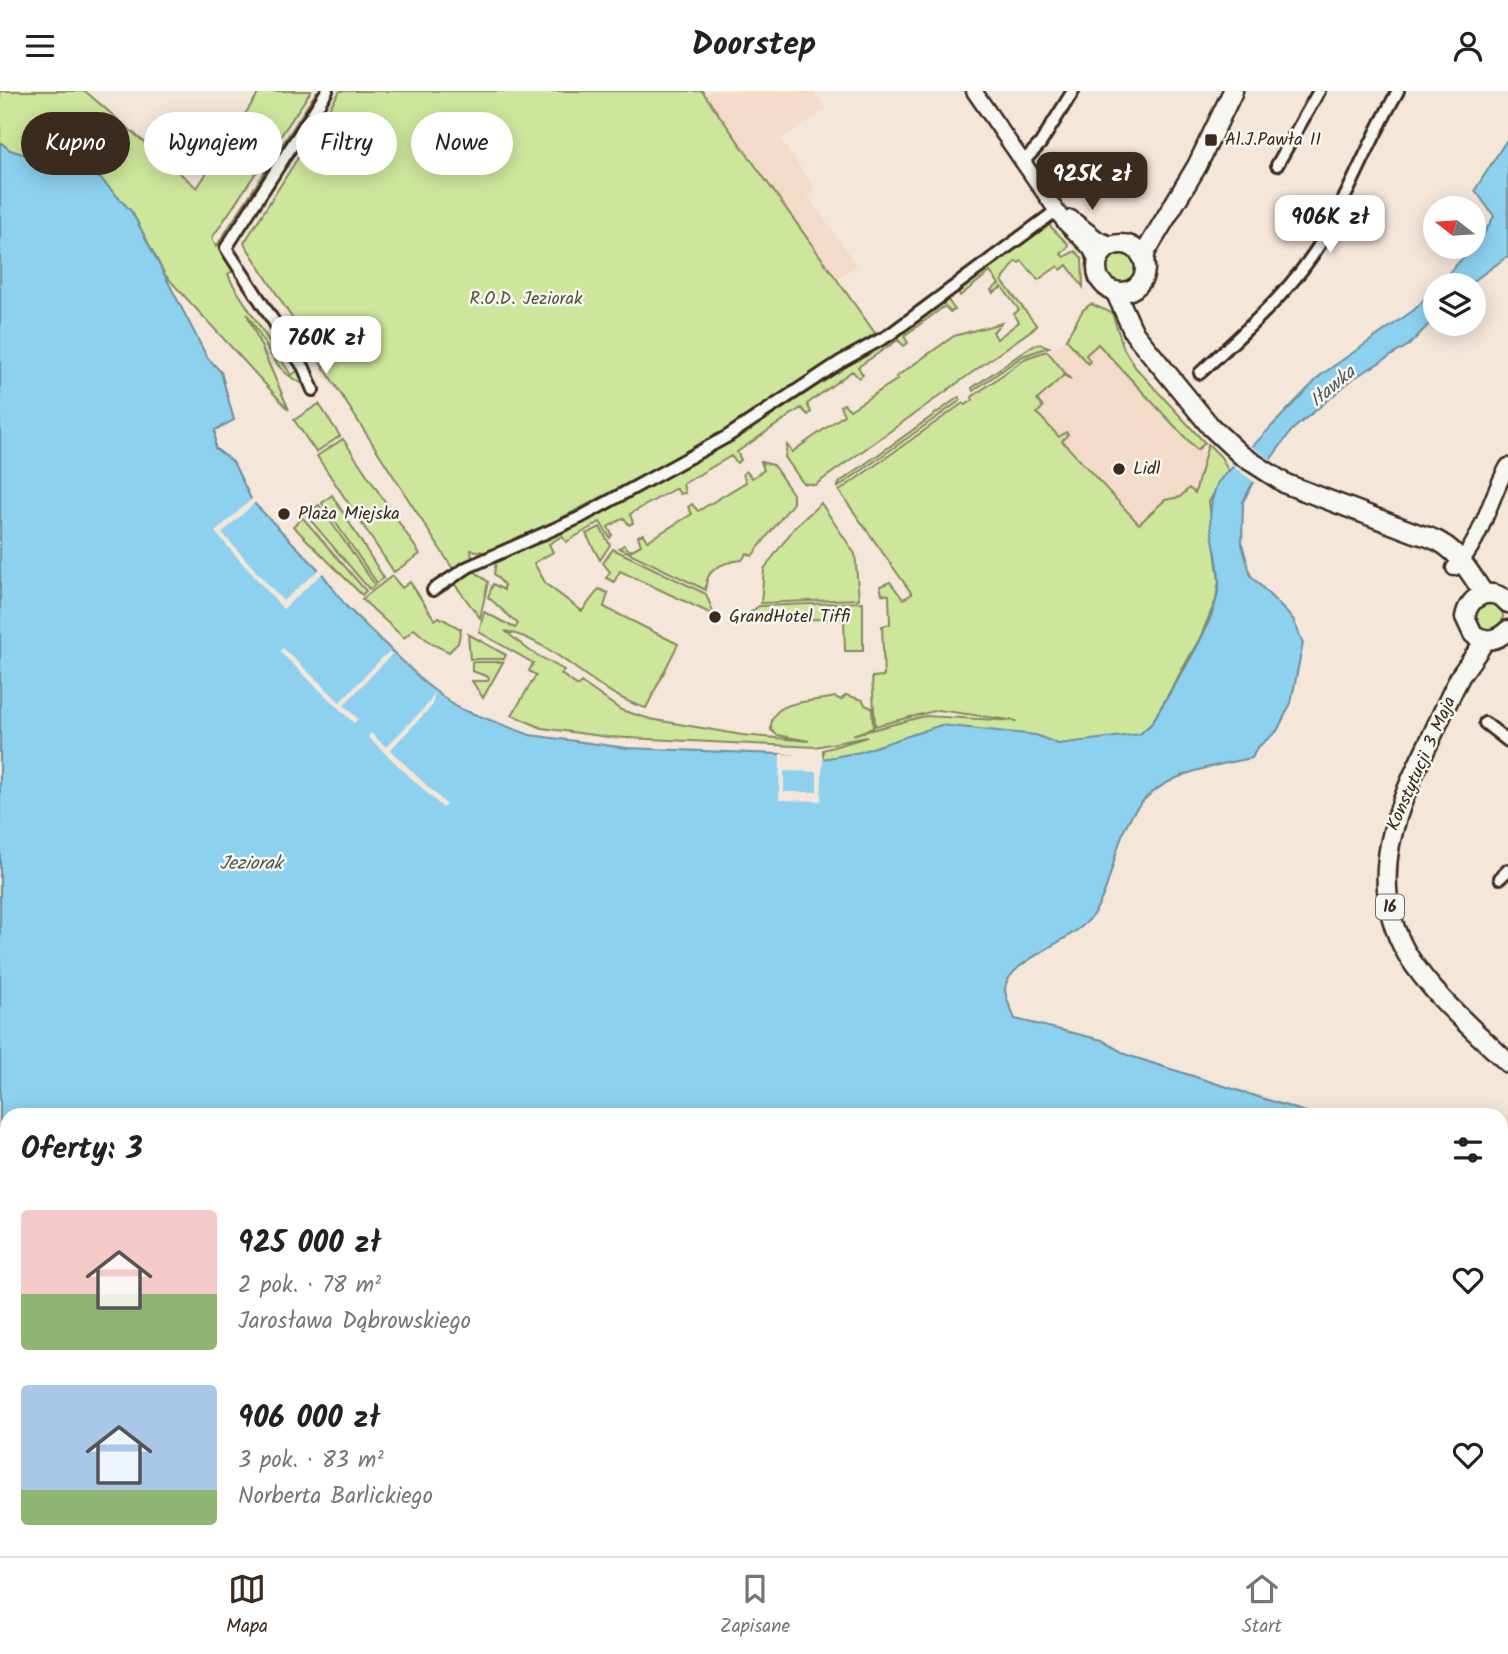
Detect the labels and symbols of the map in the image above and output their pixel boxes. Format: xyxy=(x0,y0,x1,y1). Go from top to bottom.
place label: Al.J.Pawła II xyxy=(1225,126,1321,155)
marker: Al.J.Pawła II xyxy=(1203,132,1219,148)
pin: 925K zł xyxy=(1027,152,1157,212)
pin: 906K zł xyxy=(1265,195,1395,255)
north arrow xyxy=(1423,196,1486,259)
park label: R.O.D. Jeziorak xyxy=(470,285,583,314)
pin: 760K zł xyxy=(261,317,391,376)
water label: Iławka xyxy=(1303,358,1364,415)
place label: Lidl xyxy=(1133,455,1161,484)
marker: Lidl xyxy=(1111,461,1127,477)
place label: Plaża Miejska xyxy=(298,500,400,529)
marker: Plaża Miejska xyxy=(276,506,292,522)
place label: GrandHotel Tiffi xyxy=(729,603,851,632)
marker: GrandHotel Tiffi xyxy=(707,609,723,625)
street label: Konstytucji 3 Maja xyxy=(1379,692,1465,836)
water label: Jeziorak xyxy=(219,849,286,879)
road number: 16 xyxy=(1376,895,1404,919)

